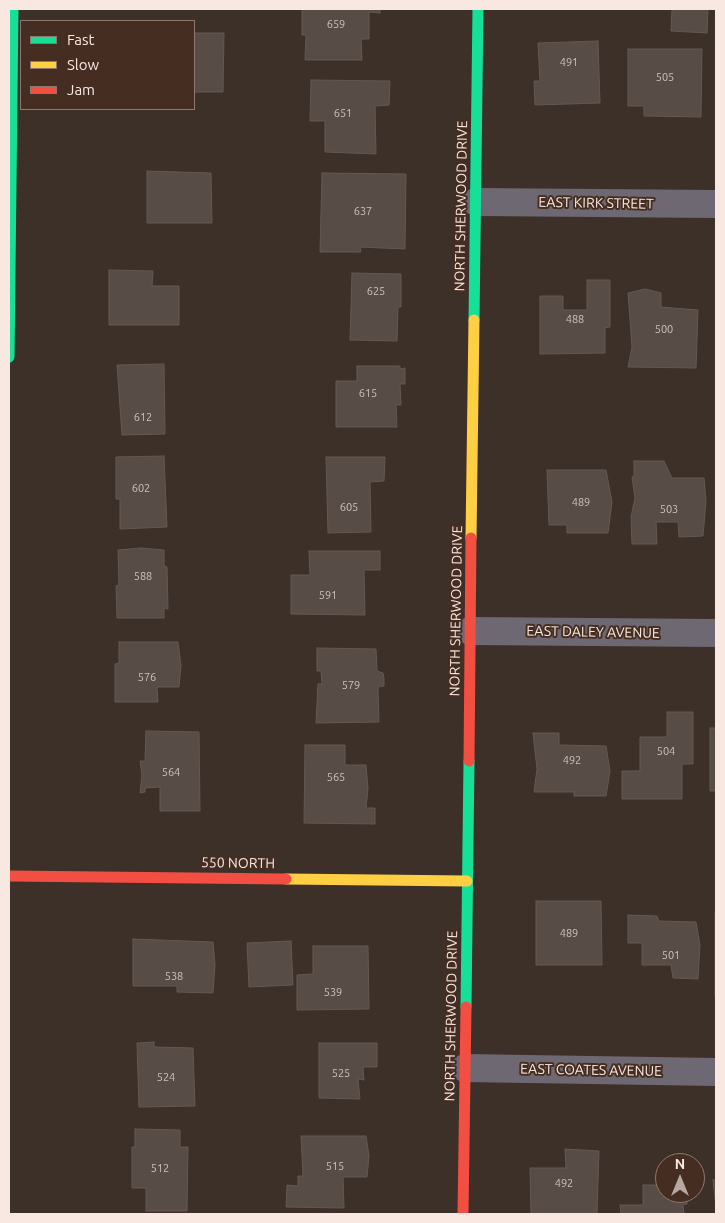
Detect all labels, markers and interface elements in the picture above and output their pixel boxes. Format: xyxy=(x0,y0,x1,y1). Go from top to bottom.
house number: 659 xyxy=(327,17,345,31)
legend xyxy=(20,20,195,110)
text: Fast xyxy=(67,31,94,48)
house number: 491 xyxy=(560,55,578,69)
text: Slow xyxy=(67,56,99,73)
house number: 505 xyxy=(656,70,674,84)
text: Jam xyxy=(67,81,95,98)
house number: 651 xyxy=(334,106,352,120)
street label: NORTH SHERWOOD DRIVE xyxy=(451,121,471,291)
street label: EAST KIRK STREET xyxy=(538,194,654,212)
house number: 637 xyxy=(354,204,372,218)
house number: 625 xyxy=(367,284,385,298)
house number: 488 xyxy=(566,312,584,326)
house number: 500 xyxy=(655,322,673,336)
house number: 615 xyxy=(359,386,377,400)
house number: 612 xyxy=(134,410,152,424)
house number: 602 xyxy=(132,481,150,495)
house number: 489 xyxy=(572,495,590,509)
house number: 605 xyxy=(340,500,358,514)
house number: 503 xyxy=(660,502,678,516)
street label: NORTH SHERWOOD DRIVE xyxy=(446,526,466,696)
house number: 588 xyxy=(134,569,152,583)
house number: 591 xyxy=(319,588,337,602)
street label: EAST DALEY AVENUE xyxy=(526,622,660,642)
house number: 576 xyxy=(138,670,156,684)
house number: 579 xyxy=(342,678,360,692)
house number: 504 xyxy=(657,744,675,758)
house number: 492 xyxy=(563,753,581,767)
house number: 564 xyxy=(162,765,180,779)
house number: 565 xyxy=(327,770,345,784)
street label: 550 NORTH xyxy=(201,854,275,872)
house number: 489 xyxy=(560,926,578,940)
street label: NORTH SHERWOOD DRIVE xyxy=(441,931,461,1101)
house number: 501 xyxy=(662,948,680,962)
house number: 538 xyxy=(165,969,183,983)
house number: 539 xyxy=(324,985,342,999)
street label: EAST COATES AVENUE xyxy=(520,1060,662,1080)
house number: 525 xyxy=(332,1066,350,1080)
house number: 524 xyxy=(157,1070,175,1084)
north arrow xyxy=(655,1153,705,1203)
text: N xyxy=(675,1156,685,1172)
house number: 515 xyxy=(326,1159,344,1173)
house number: 512 xyxy=(151,1161,169,1175)
house number: 492 xyxy=(555,1176,573,1190)

